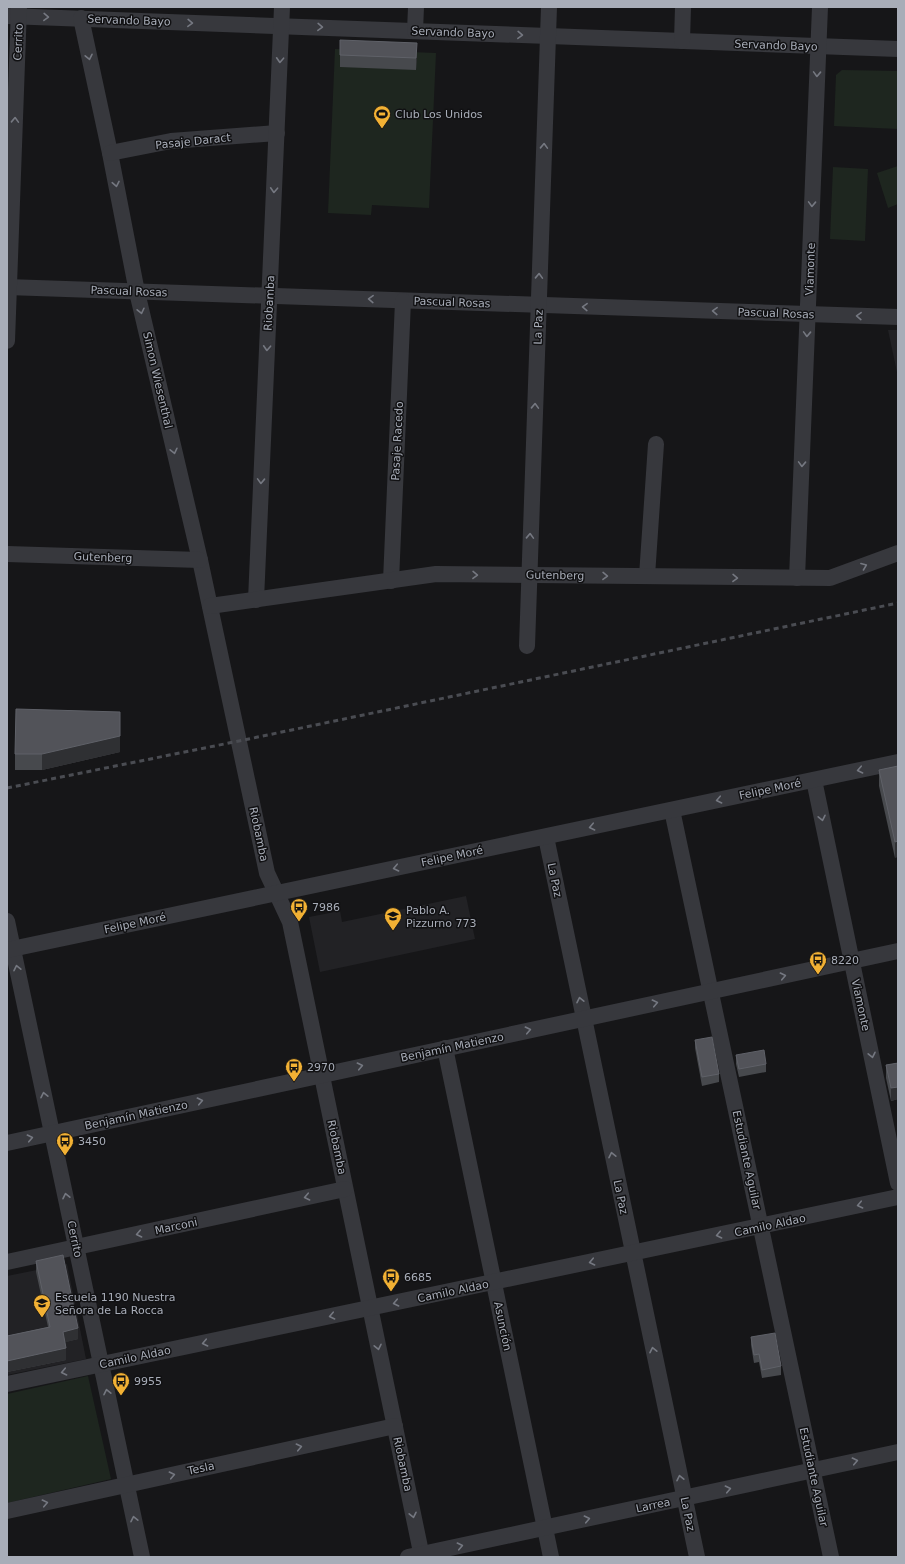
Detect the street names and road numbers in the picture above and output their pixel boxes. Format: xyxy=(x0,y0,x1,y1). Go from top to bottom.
street label: Servando Bayo xyxy=(87,13,171,28)
street label: Cerrito xyxy=(11,23,26,61)
street label: Servando Bayo xyxy=(411,25,495,40)
street label: Servando Bayo xyxy=(734,38,818,53)
street label: Pasaje Daract xyxy=(155,131,232,152)
street label: Viamonte xyxy=(803,242,818,296)
street label: Riobamba xyxy=(262,275,277,331)
street label: Pascual Rosas xyxy=(90,284,168,299)
street label: Pascual Rosas xyxy=(413,295,491,310)
street label: Pascual Rosas xyxy=(737,306,815,321)
street label: La Paz xyxy=(531,309,546,345)
street label: Simon Wiesenthal xyxy=(140,330,175,430)
street label: Pasaje Racedo xyxy=(389,401,406,481)
street label: Gutenberg xyxy=(73,550,132,565)
street label: Gutenberg xyxy=(526,568,584,583)
street label: Felipe Moré xyxy=(738,777,803,802)
street label: Riobamba xyxy=(246,806,271,863)
street label: Felipe Moré xyxy=(420,844,485,869)
street label: La Paz xyxy=(545,862,565,899)
street label: Felipe Moré xyxy=(103,911,168,936)
street label: Viamonte xyxy=(849,978,872,1032)
street label: Benjamín Matienzo xyxy=(399,1030,505,1065)
street label: Benjamín Matienzo xyxy=(83,1098,189,1133)
street label: Estudiante Aguilar xyxy=(730,1109,763,1211)
street label: Riobamba xyxy=(324,1119,349,1176)
street label: La Paz xyxy=(611,1179,631,1216)
street label: Camilo Aldao xyxy=(733,1212,807,1239)
street label: Marconi xyxy=(154,1216,199,1237)
street label: Cerrito xyxy=(64,1219,85,1259)
street label: Camilo Aldao xyxy=(416,1278,490,1305)
street label: Asunción xyxy=(491,1300,514,1352)
street label: Camilo Aldao xyxy=(98,1344,172,1371)
street label: Estudiante Aguilar xyxy=(797,1426,830,1528)
street label: Riobamba xyxy=(390,1436,415,1493)
street label: Tesla xyxy=(185,1459,216,1478)
street label: Larrea xyxy=(635,1495,672,1515)
street label: La Paz xyxy=(678,1496,698,1533)

